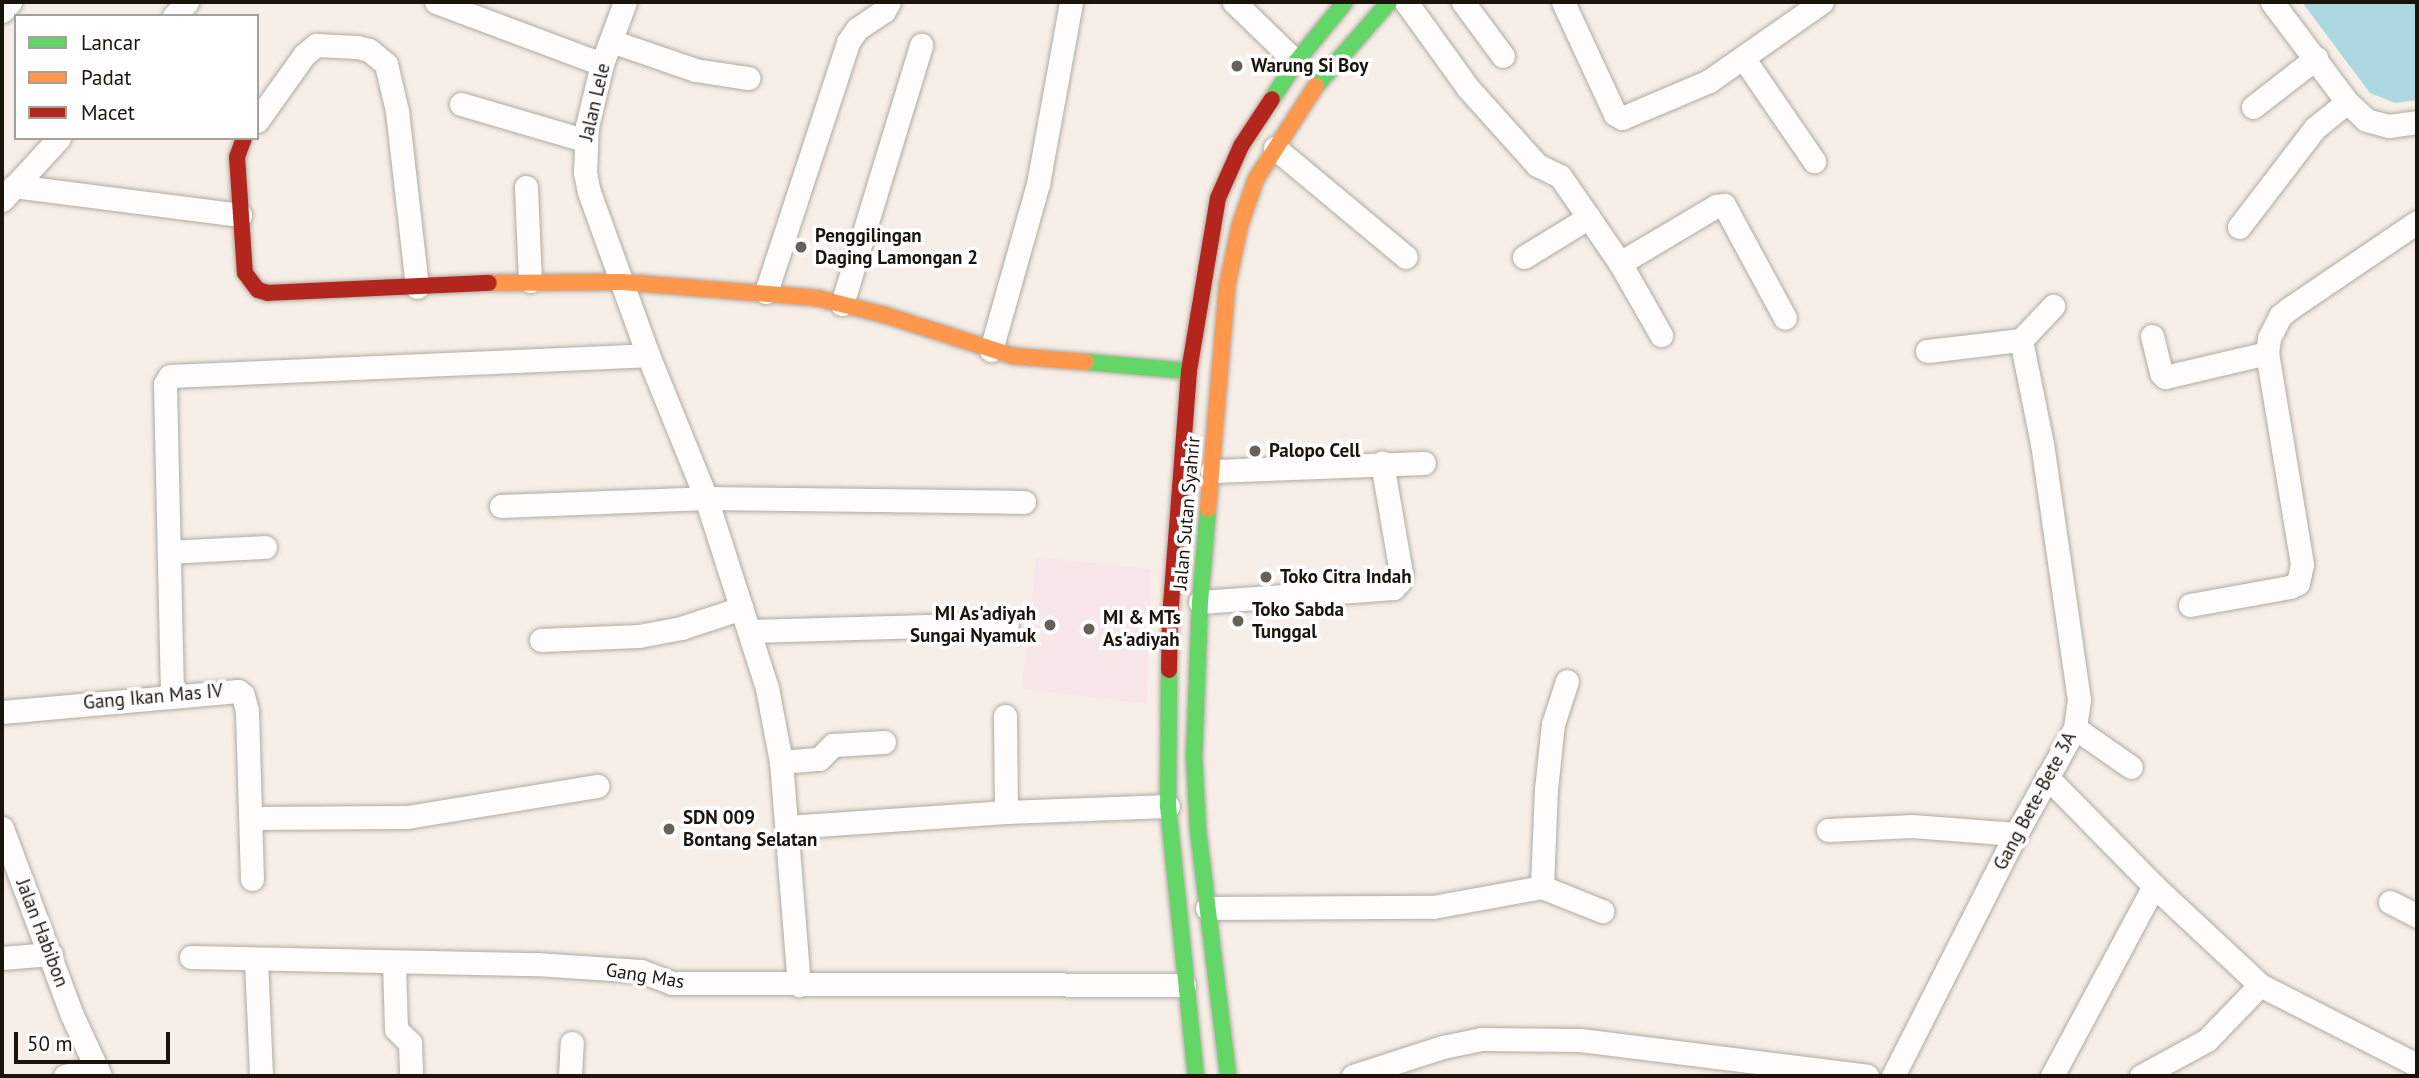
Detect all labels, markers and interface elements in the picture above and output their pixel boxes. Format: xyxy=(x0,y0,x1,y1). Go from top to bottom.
legend xyxy=(14,14,259,140)
text: Lancar xyxy=(81,29,140,56)
place label: Warung Si Boy xyxy=(1251,55,1368,77)
marker: Warung Si Boy xyxy=(1229,58,1245,74)
street label: Jalan Lele xyxy=(575,61,615,143)
text: Padat xyxy=(81,64,131,91)
text: Macet xyxy=(81,99,135,126)
place label: Penggilingan Daging Lamongan 2 xyxy=(815,225,978,269)
marker: Penggilingan Daging Lamongan 2 xyxy=(793,239,809,255)
street label: Jalan Sutan Syahrir xyxy=(1169,435,1205,591)
place label: Palopo Cell xyxy=(1269,440,1361,462)
marker: Palopo Cell xyxy=(1247,443,1263,459)
place label: Toko Citra Indah xyxy=(1280,566,1412,588)
marker: Toko Citra Indah xyxy=(1258,569,1274,585)
place label: Toko Sabda Tunggal xyxy=(1252,599,1344,643)
place label: MI As'adiyah Sungai Nyamuk xyxy=(910,603,1036,647)
place label: MI & MTs As'adiyah xyxy=(1103,607,1181,651)
marker: Toko Sabda Tunggal xyxy=(1230,613,1246,629)
marker: MI As'adiyah Sungai Nyamuk xyxy=(1042,617,1058,633)
marker: MI & MTs As'adiyah xyxy=(1081,621,1097,637)
street label: Gang Ikan Mas IV xyxy=(82,680,224,714)
street label: Gang Bete-Bete 3A xyxy=(1989,728,2081,874)
place label: SDN 009 Bontang Selatan xyxy=(683,807,817,851)
marker: SDN 009 Bontang Selatan xyxy=(661,821,677,837)
street label: Jalan Habibon xyxy=(11,876,73,990)
street label: Gang Mas xyxy=(604,959,686,993)
scale bar xyxy=(18,1018,173,1062)
text: 50 m xyxy=(27,1030,73,1057)

